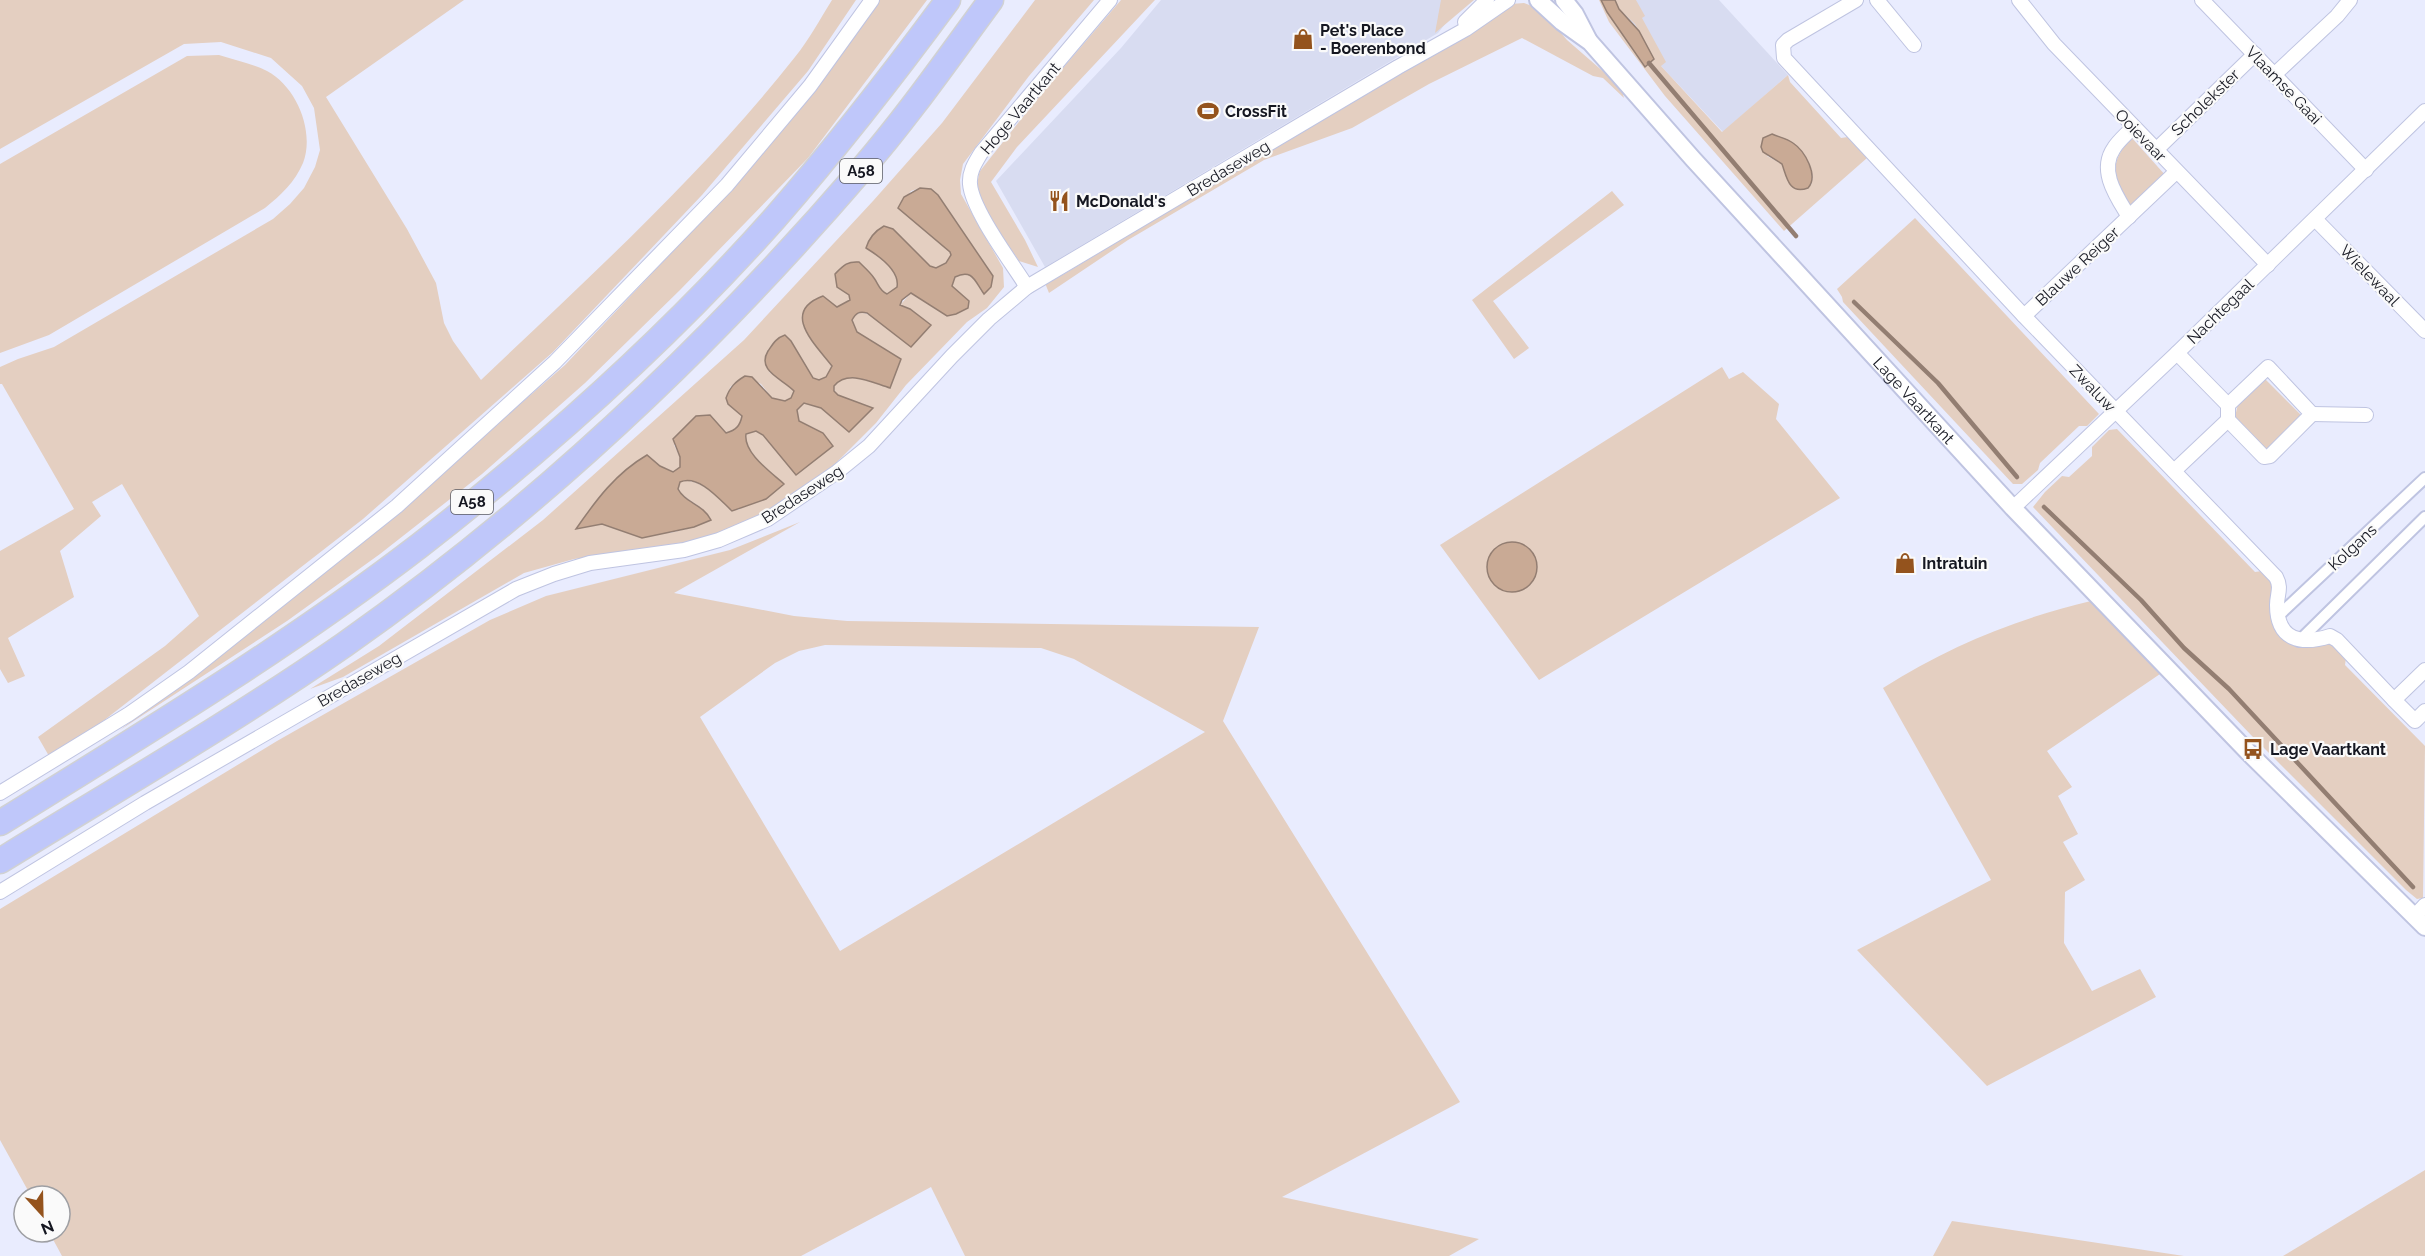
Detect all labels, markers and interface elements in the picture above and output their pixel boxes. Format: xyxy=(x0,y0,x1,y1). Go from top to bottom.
place label: Pet's Place - Boerenbond xyxy=(1320,21,1426,58)
shop icon: Pet's Place - Boerenbond xyxy=(1291,27,1315,51)
street label: Vlaamse Gaai xyxy=(2242,42,2326,128)
street label: Hoge Vaartkant xyxy=(976,58,1065,158)
street label: Scholekster xyxy=(2167,65,2244,140)
sports icon: CrossFit xyxy=(1196,99,1220,123)
place label: CrossFit xyxy=(1225,102,1287,121)
street label: Ooievaar xyxy=(2111,105,2171,166)
street label: Bredaseweg xyxy=(1184,136,1273,201)
road number: A58 xyxy=(840,159,882,183)
restaurant icon: McDonald's xyxy=(1047,189,1071,213)
place label: McDonald's xyxy=(1076,192,1166,211)
street label: Blauwe Reiger xyxy=(2032,223,2123,310)
street label: Wielewaal xyxy=(2336,241,2404,310)
street label: Nachtegaal xyxy=(2183,274,2258,348)
street label: Lage Vaartkant xyxy=(1869,353,1959,448)
street label: Zwaluw xyxy=(2066,361,2120,416)
street label: Bredaseweg xyxy=(758,461,846,528)
road number: A58 xyxy=(451,490,493,514)
street label: Kolgans xyxy=(2324,520,2381,575)
shop icon: Intratuin xyxy=(1893,551,1917,575)
place label: Intratuin xyxy=(1922,554,1987,573)
street label: Bredaseweg xyxy=(314,648,404,711)
bus stop icon: Lage Vaartkant xyxy=(2241,737,2265,761)
place label: Lage Vaartkant xyxy=(2270,740,2386,759)
north arrow xyxy=(12,1184,72,1244)
text: N xyxy=(38,1216,57,1239)

